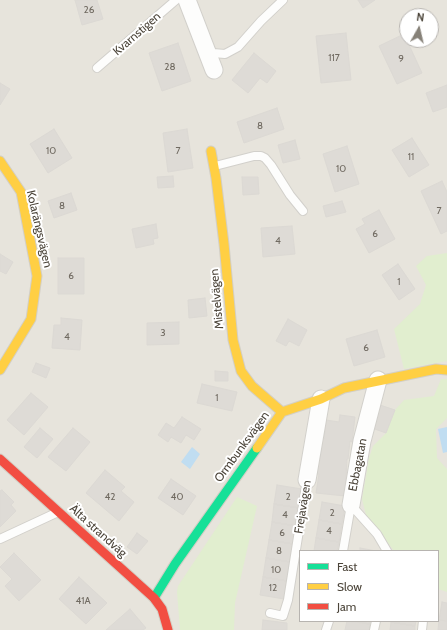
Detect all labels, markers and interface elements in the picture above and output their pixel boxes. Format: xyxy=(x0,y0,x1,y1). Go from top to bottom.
house number: 26 xyxy=(84,4,94,16)
north arrow xyxy=(399,8,439,48)
street label: Kvarnstigen xyxy=(110,9,164,59)
text: N xyxy=(416,10,425,25)
house number: 117 xyxy=(328,52,340,64)
house number: 9 xyxy=(398,53,404,65)
house number: 28 xyxy=(164,61,176,73)
house number: 8 xyxy=(257,120,263,132)
house number: 10 xyxy=(46,145,56,157)
house number: 7 xyxy=(175,145,181,157)
house number: 11 xyxy=(408,151,414,163)
house number: 10 xyxy=(336,163,346,175)
street label: Kolarängsvägen xyxy=(23,189,55,269)
house number: 8 xyxy=(59,200,65,212)
house number: 7 xyxy=(436,205,442,217)
house number: 6 xyxy=(372,228,378,240)
house number: 4 xyxy=(275,235,281,247)
street label: Mistelvägen xyxy=(207,268,227,330)
house number: 6 xyxy=(68,270,74,282)
house number: 1 xyxy=(397,276,401,288)
house number: 3 xyxy=(160,327,166,339)
house number: 4 xyxy=(64,331,70,343)
house number: 6 xyxy=(363,342,369,354)
house number: 1 xyxy=(215,392,219,404)
street label: Ormbunksvägen xyxy=(212,409,272,485)
street label: Ebbagatan xyxy=(346,437,370,493)
street label: Frejavägen xyxy=(292,479,314,535)
house number: 42 xyxy=(104,491,116,503)
house number: 40 xyxy=(171,491,183,503)
house number: 2 xyxy=(285,491,291,503)
street label: Älta strandväg xyxy=(66,502,130,560)
house number: 2 xyxy=(329,507,335,519)
house number: 4 xyxy=(282,509,288,521)
house number: 4 xyxy=(326,525,332,537)
house number: 6 xyxy=(279,527,285,539)
house number: 8 xyxy=(276,545,282,557)
legend xyxy=(299,550,439,622)
text: Fast xyxy=(337,559,357,574)
house number: 10 xyxy=(271,564,281,576)
text: Slow xyxy=(337,579,362,594)
house number: 12 xyxy=(269,582,277,594)
house number: 41A xyxy=(75,595,91,607)
text: Jam xyxy=(337,599,356,614)

